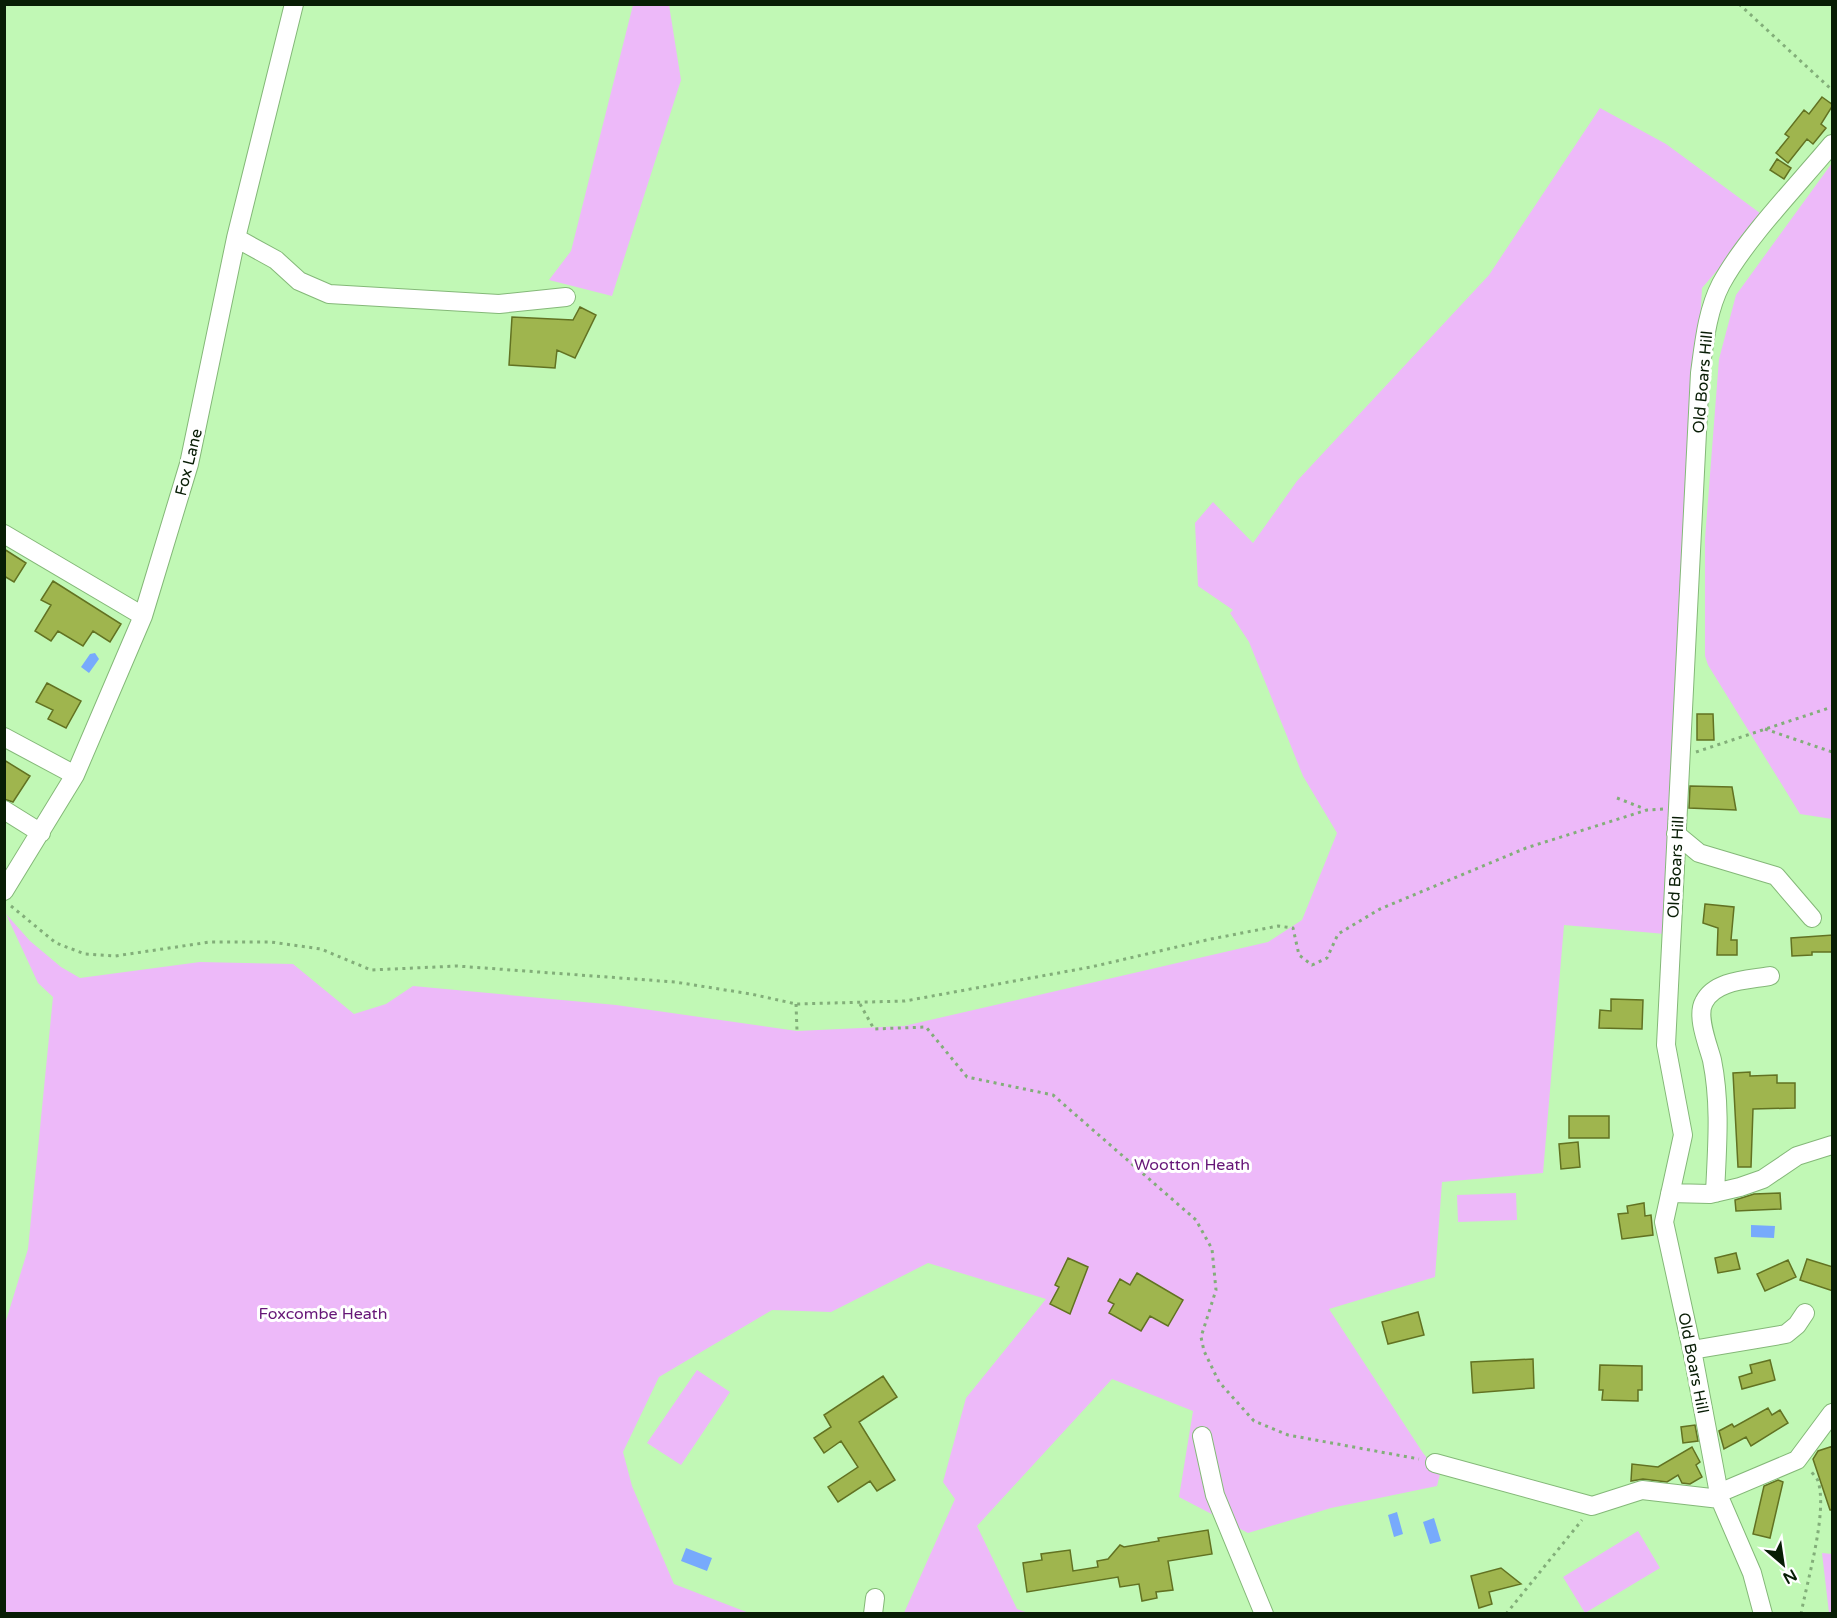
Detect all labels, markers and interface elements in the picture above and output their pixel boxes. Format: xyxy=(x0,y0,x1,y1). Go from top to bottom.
street label: Old Boars Hill xyxy=(1689,330,1717,434)
street label: Fox Lane xyxy=(171,427,207,498)
street label: Old Boars Hill xyxy=(1663,815,1689,919)
park label: Wootton Heath xyxy=(1134,1155,1250,1175)
park label: Foxcombe Heath xyxy=(259,1304,387,1324)
street label: Old Boars Hill xyxy=(1673,1311,1713,1415)
north arrow xyxy=(1753,1534,1813,1594)
text: N xyxy=(1779,1564,1800,1588)

